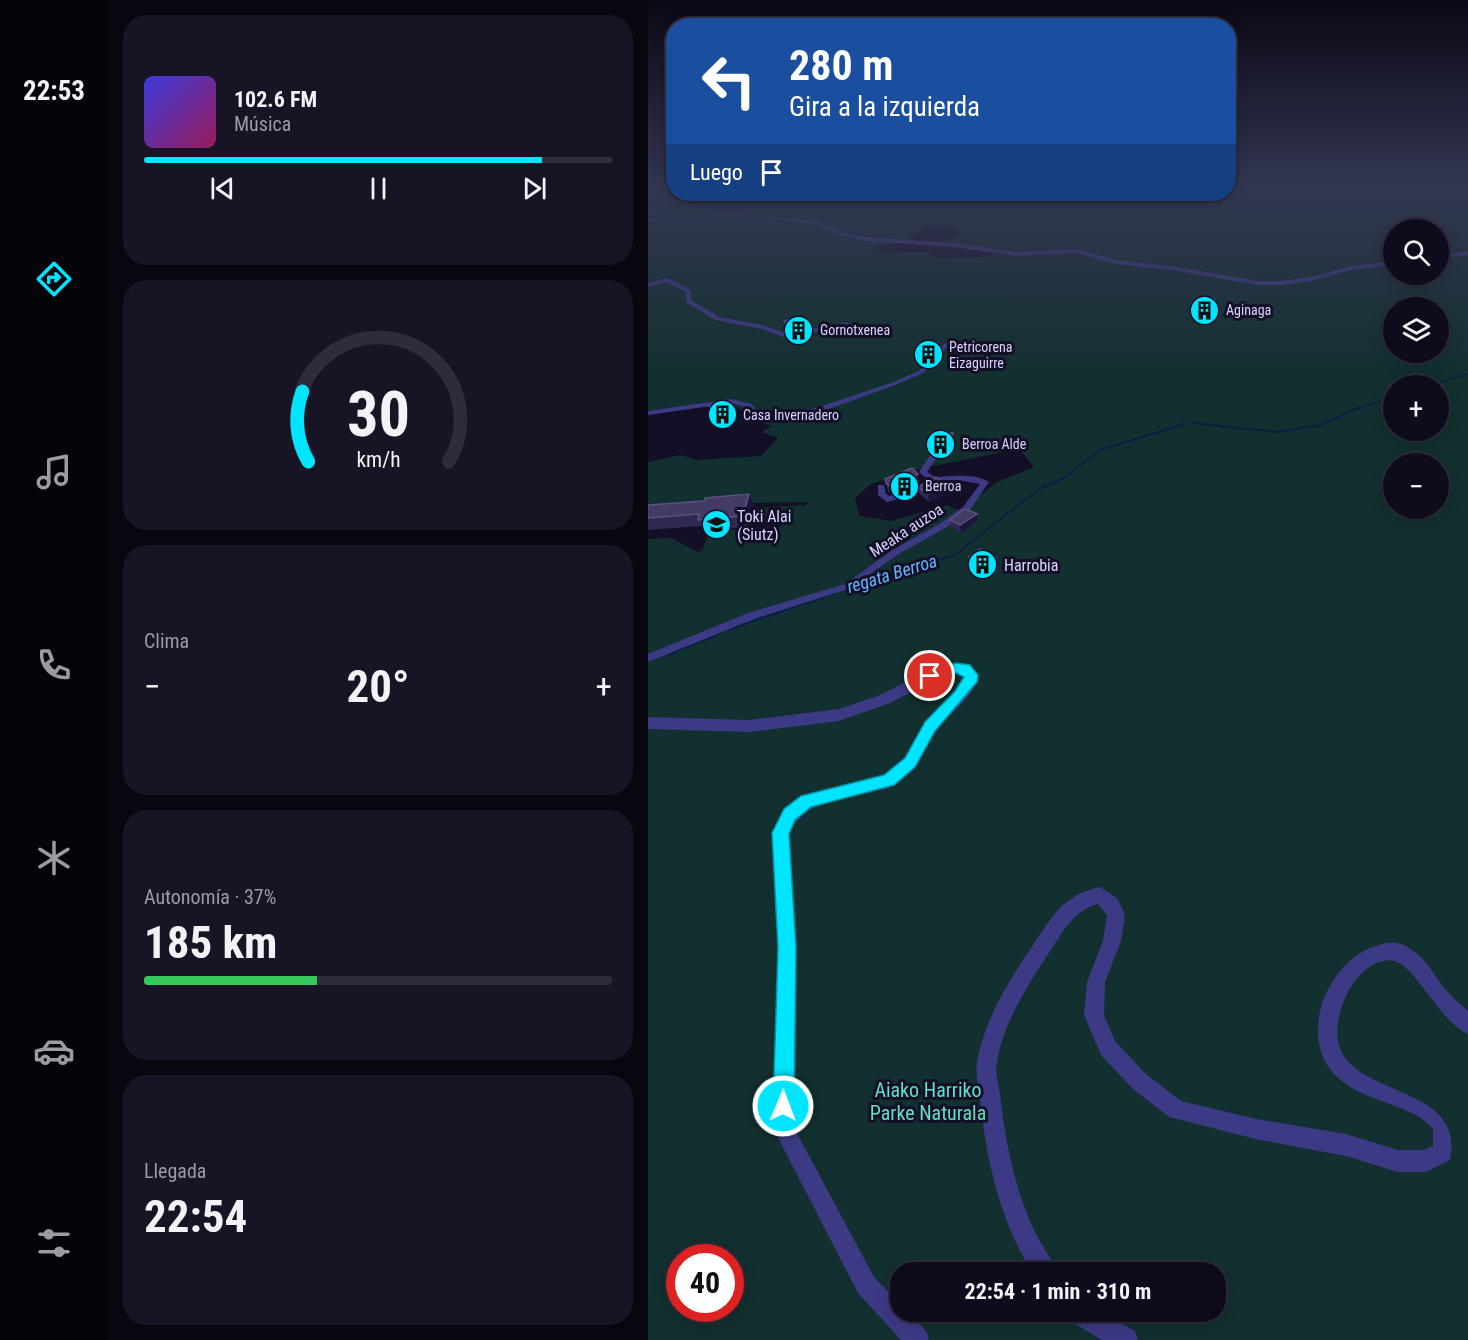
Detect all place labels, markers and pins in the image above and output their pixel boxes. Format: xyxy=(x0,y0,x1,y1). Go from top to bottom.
building icon: Aginaga xyxy=(1189,294,1221,326)
place label: Aginaga xyxy=(1226,302,1271,318)
building icon: Gornotxenea xyxy=(783,314,815,346)
place label: Gornotxenea xyxy=(820,322,890,338)
building icon: Petricorena Eizaguirre xyxy=(912,339,944,371)
place label: Petricorena Eizaguirre xyxy=(949,339,1013,371)
building icon: Casa Invernadero xyxy=(706,399,738,431)
place label: Casa Invernadero xyxy=(743,407,839,423)
building icon: Berroa Alde xyxy=(925,428,957,460)
place label: Berroa Alde xyxy=(962,436,1027,452)
building icon: Berroa xyxy=(888,470,920,502)
place label: Berroa xyxy=(925,478,961,494)
place label: Toki Alai (Siutz) xyxy=(737,507,791,544)
school or university icon: Toki Alai (Siutz) xyxy=(700,509,732,541)
building icon: Harrobia xyxy=(967,549,999,581)
place label: Harrobia xyxy=(1004,556,1058,575)
pin xyxy=(904,650,955,701)

